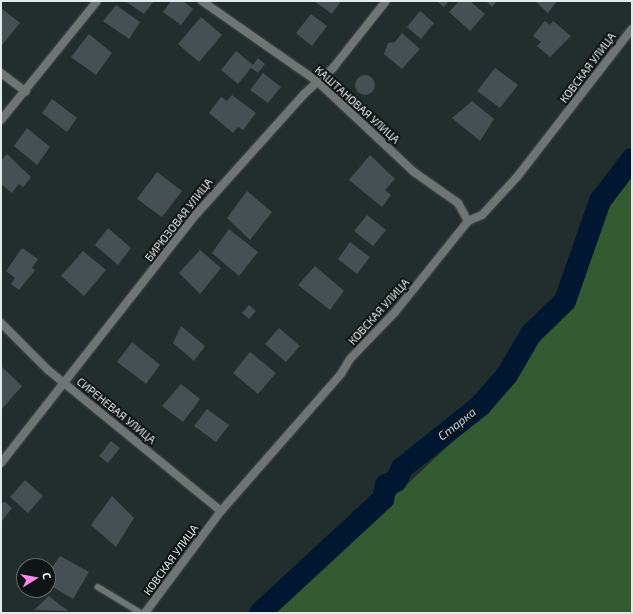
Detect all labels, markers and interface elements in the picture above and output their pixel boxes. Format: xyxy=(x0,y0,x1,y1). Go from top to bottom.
street label: КОВСКАЯ УЛИЦА xyxy=(557,30,619,106)
street label: КАШТАНОВАЯ УЛИЦА xyxy=(312,64,402,146)
street label: БИРЮЗОВАЯ УЛИЦА xyxy=(142,176,216,264)
street label: КОВСКАЯ УЛИЦА xyxy=(346,276,412,348)
street label: СИРЕНЕВАЯ УЛИЦА xyxy=(74,375,158,447)
water label: Старка xyxy=(435,405,479,443)
street label: КОВСКАЯ УЛИЦА xyxy=(141,522,201,598)
north arrow xyxy=(16,558,56,598)
text: С xyxy=(40,571,54,580)

